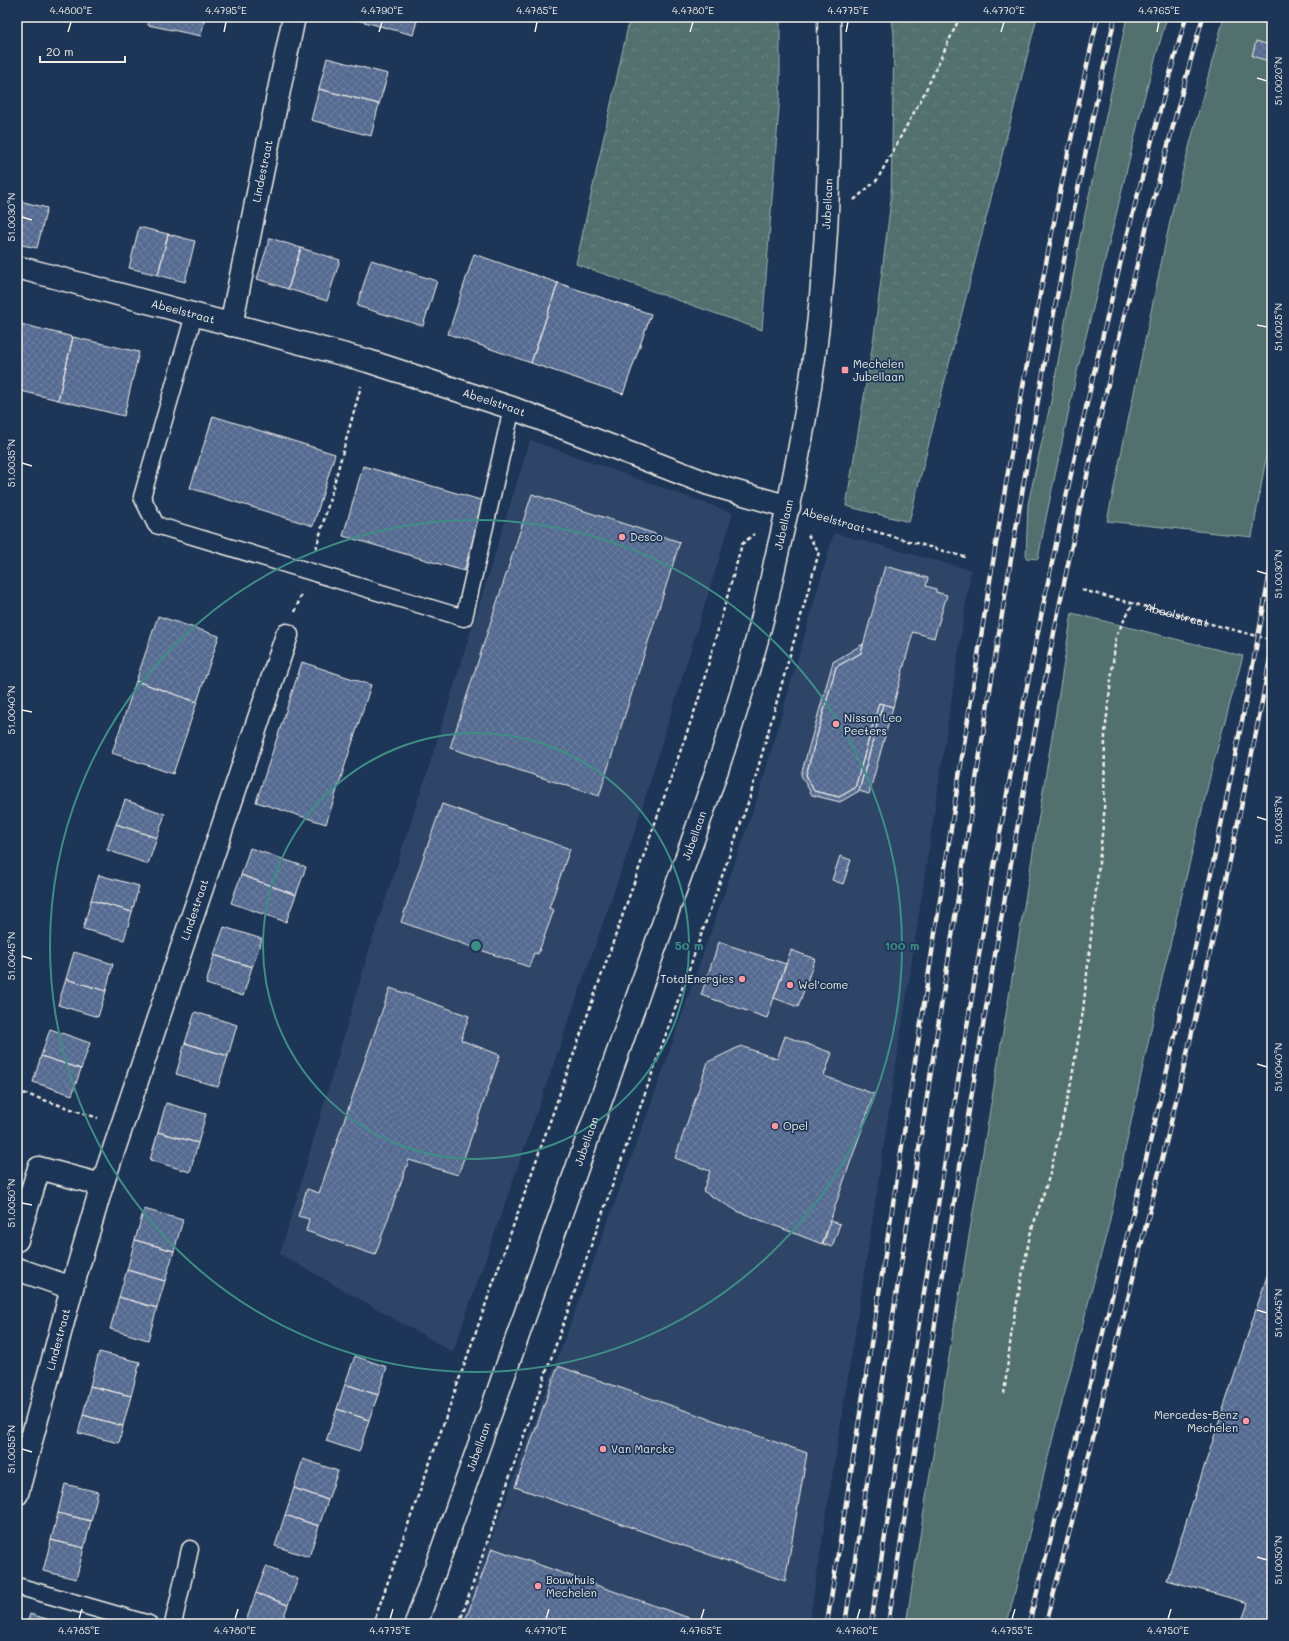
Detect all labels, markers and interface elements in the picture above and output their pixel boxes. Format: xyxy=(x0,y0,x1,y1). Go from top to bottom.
text: 4.4800°E xyxy=(50,3,93,17)
text: 4.4795°E xyxy=(205,3,247,17)
text: 4.4790°E xyxy=(361,3,403,17)
text: 4.4785°E xyxy=(516,3,558,17)
text: 4.4780°E xyxy=(672,3,714,17)
text: 4.4775°E xyxy=(827,3,869,17)
text: 4.4770°E xyxy=(983,3,1025,17)
text: 4.4765°E xyxy=(1138,3,1180,17)
scale bar xyxy=(40,38,125,64)
text: 20 m xyxy=(46,43,74,59)
text: 51.0020°N xyxy=(1271,57,1285,105)
street label: Lindestraat xyxy=(248,138,276,204)
street label: Jubellaan xyxy=(818,178,835,230)
text: 51.0030°N xyxy=(4,193,18,241)
street label: Abeelstraat xyxy=(150,295,217,327)
text: 51.0025°N xyxy=(1271,303,1285,351)
place label: Mechelen Jubellaan xyxy=(853,356,904,384)
marker: Mechelen Jubellaan xyxy=(840,365,850,375)
street label: Abeelstraat xyxy=(461,384,528,420)
text: 51.0035°N xyxy=(4,439,18,487)
street label: Jubellaan xyxy=(770,498,796,551)
street label: Abeelstraat xyxy=(801,503,868,536)
place label: Desco xyxy=(630,529,663,544)
marker: Desco xyxy=(617,532,627,542)
text: 51.0030°N xyxy=(1271,550,1285,598)
street label: Abeelstraat xyxy=(1143,599,1211,630)
text: 51.0040°N xyxy=(4,686,18,734)
place label: Nissan Leo Peeters xyxy=(844,710,902,738)
marker: Nissan Leo Peeters xyxy=(831,719,841,729)
text: 51.0035°N xyxy=(1271,796,1285,844)
street label: Jubellaan xyxy=(678,809,709,862)
street label: Lindestraat xyxy=(177,877,211,942)
text: 51.0045°N xyxy=(4,932,18,980)
text: 50 m xyxy=(675,937,703,953)
text: 100 m xyxy=(885,937,919,953)
centre of rings xyxy=(469,939,483,953)
place label: TotalEnergies xyxy=(660,971,734,986)
marker: TotalEnergies xyxy=(737,974,747,984)
place label: Wel'come xyxy=(798,977,848,992)
marker: Wel'come xyxy=(785,980,795,990)
text: 51.0040°N xyxy=(1271,1043,1285,1091)
street label: Jubellaan xyxy=(570,1114,602,1168)
place label: Opel xyxy=(783,1118,808,1133)
marker: Opel xyxy=(770,1121,780,1131)
text: 51.0050°N xyxy=(4,1179,18,1227)
text: 51.0045°N xyxy=(1271,1289,1285,1337)
street label: Lindestraat xyxy=(42,1307,73,1372)
place label: Mercedes-Benz Mechelen xyxy=(1154,1407,1238,1435)
marker: Mercedes-Benz Mechelen xyxy=(1241,1416,1251,1426)
street label: Jubellaan xyxy=(463,1420,494,1473)
text: 51.0055°N xyxy=(4,1425,18,1473)
place label: Van Marcke xyxy=(611,1441,675,1456)
marker: Van Marcke xyxy=(598,1444,608,1454)
text: 51.0050°N xyxy=(1271,1536,1285,1584)
place label: Bouwhuis Mechelen xyxy=(546,1572,597,1600)
marker: Bouwhuis Mechelen xyxy=(533,1581,543,1591)
text: 4.4785°E xyxy=(58,1623,100,1637)
text: 4.4780°E xyxy=(214,1623,256,1637)
text: 4.4775°E xyxy=(369,1623,411,1637)
text: 4.4770°E xyxy=(525,1623,567,1637)
text: 4.4765°E xyxy=(680,1623,722,1637)
text: 4.4760°E xyxy=(836,1623,878,1637)
text: 4.4755°E xyxy=(991,1623,1033,1637)
text: 4.4750°E xyxy=(1147,1623,1189,1637)

